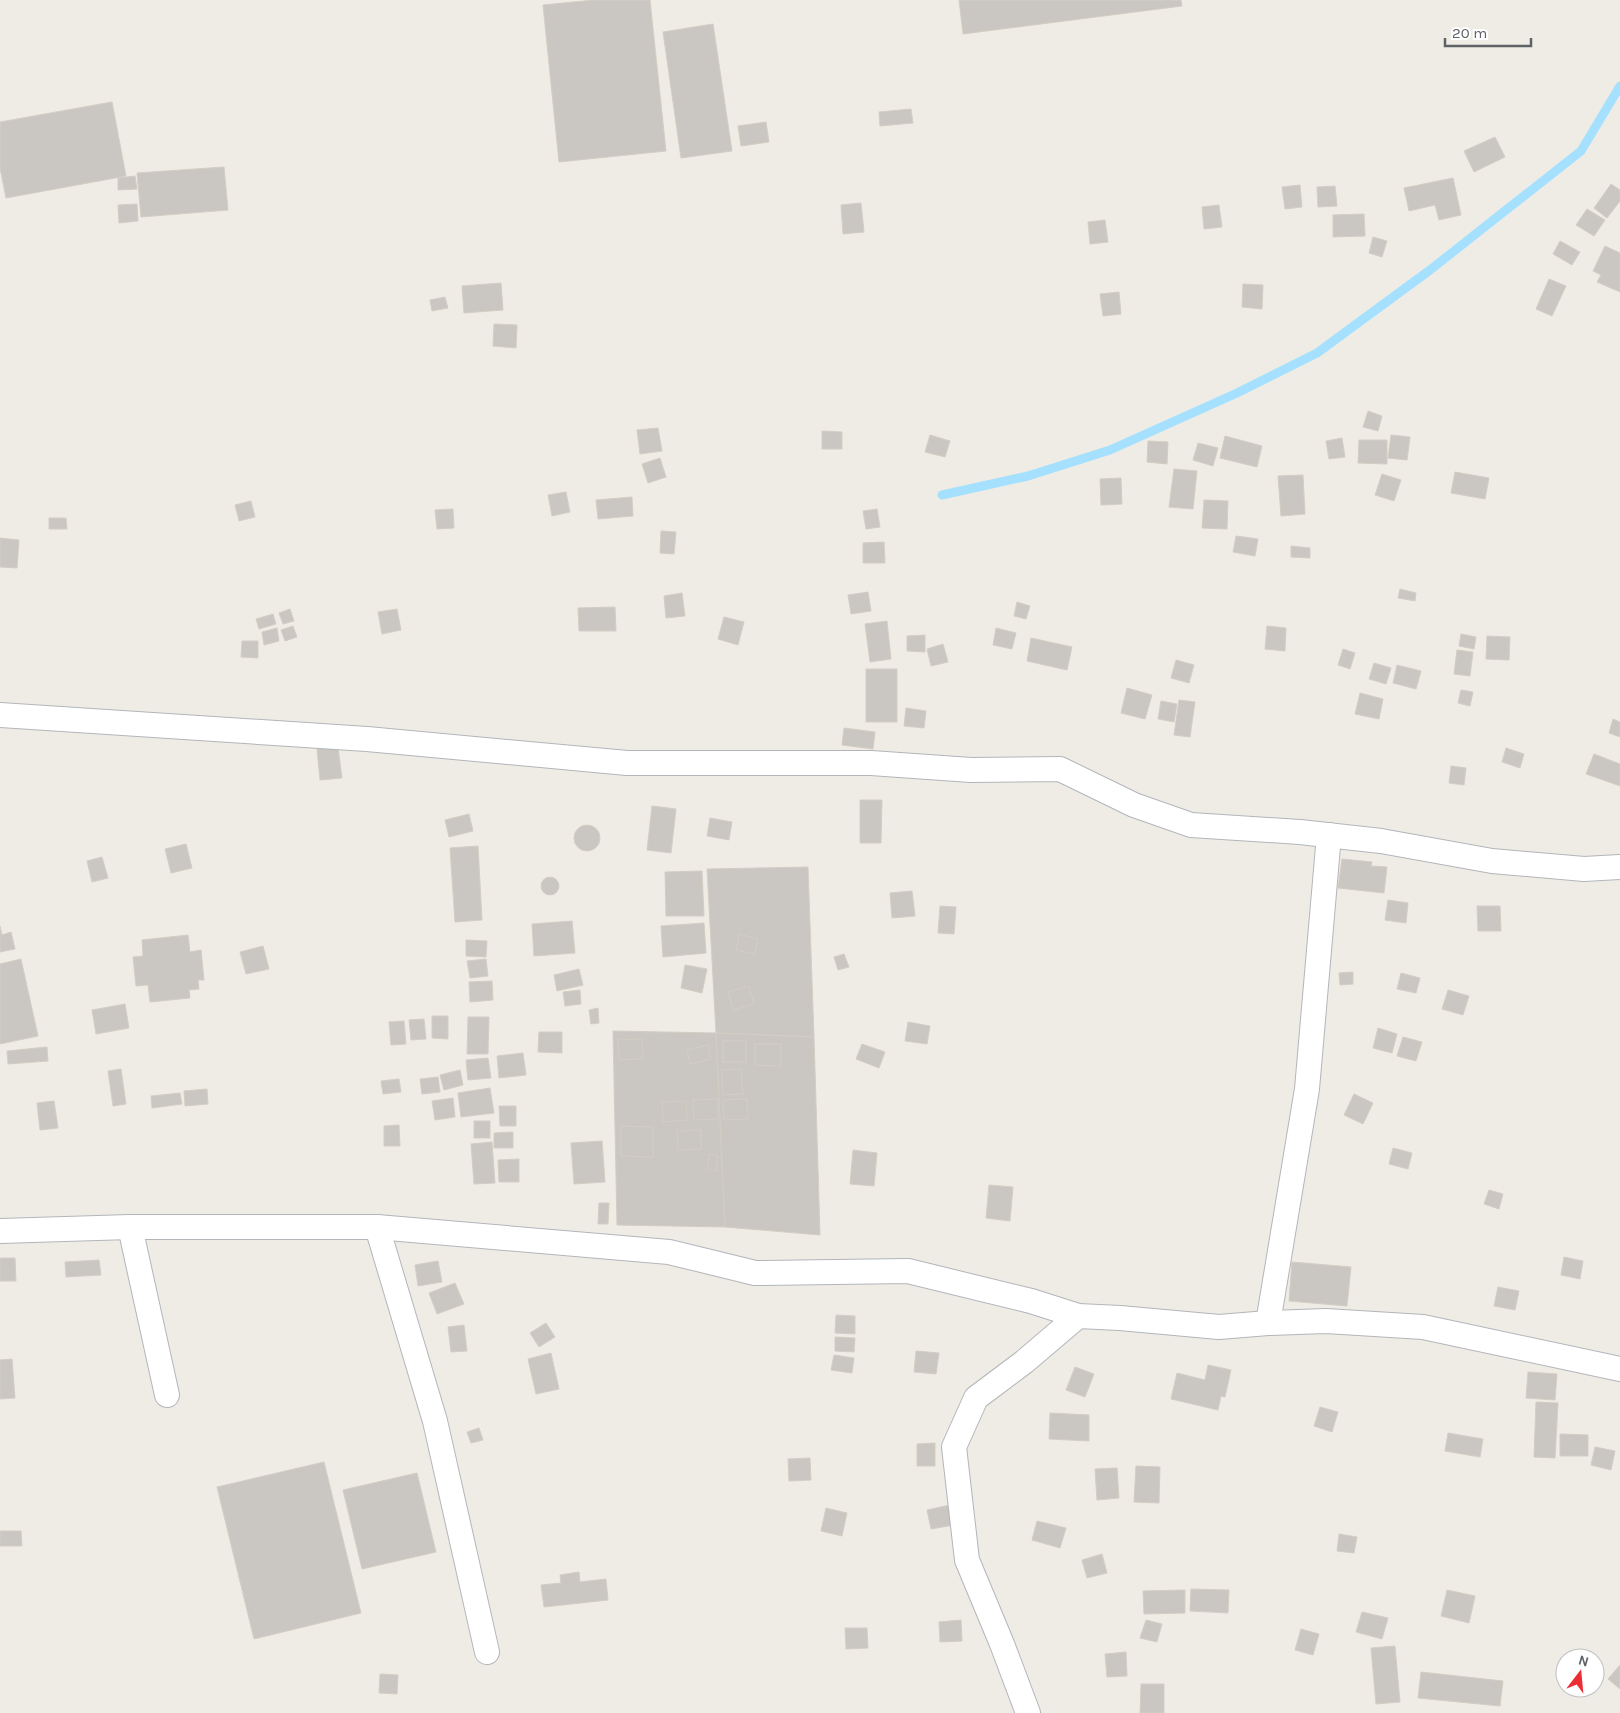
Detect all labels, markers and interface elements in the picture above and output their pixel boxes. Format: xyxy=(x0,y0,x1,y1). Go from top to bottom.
scale bar xyxy=(1445,15,1531,47)
text: 20 m xyxy=(1452,24,1487,42)
north arrow xyxy=(1555,1648,1605,1698)
text: N xyxy=(1576,1651,1591,1671)

